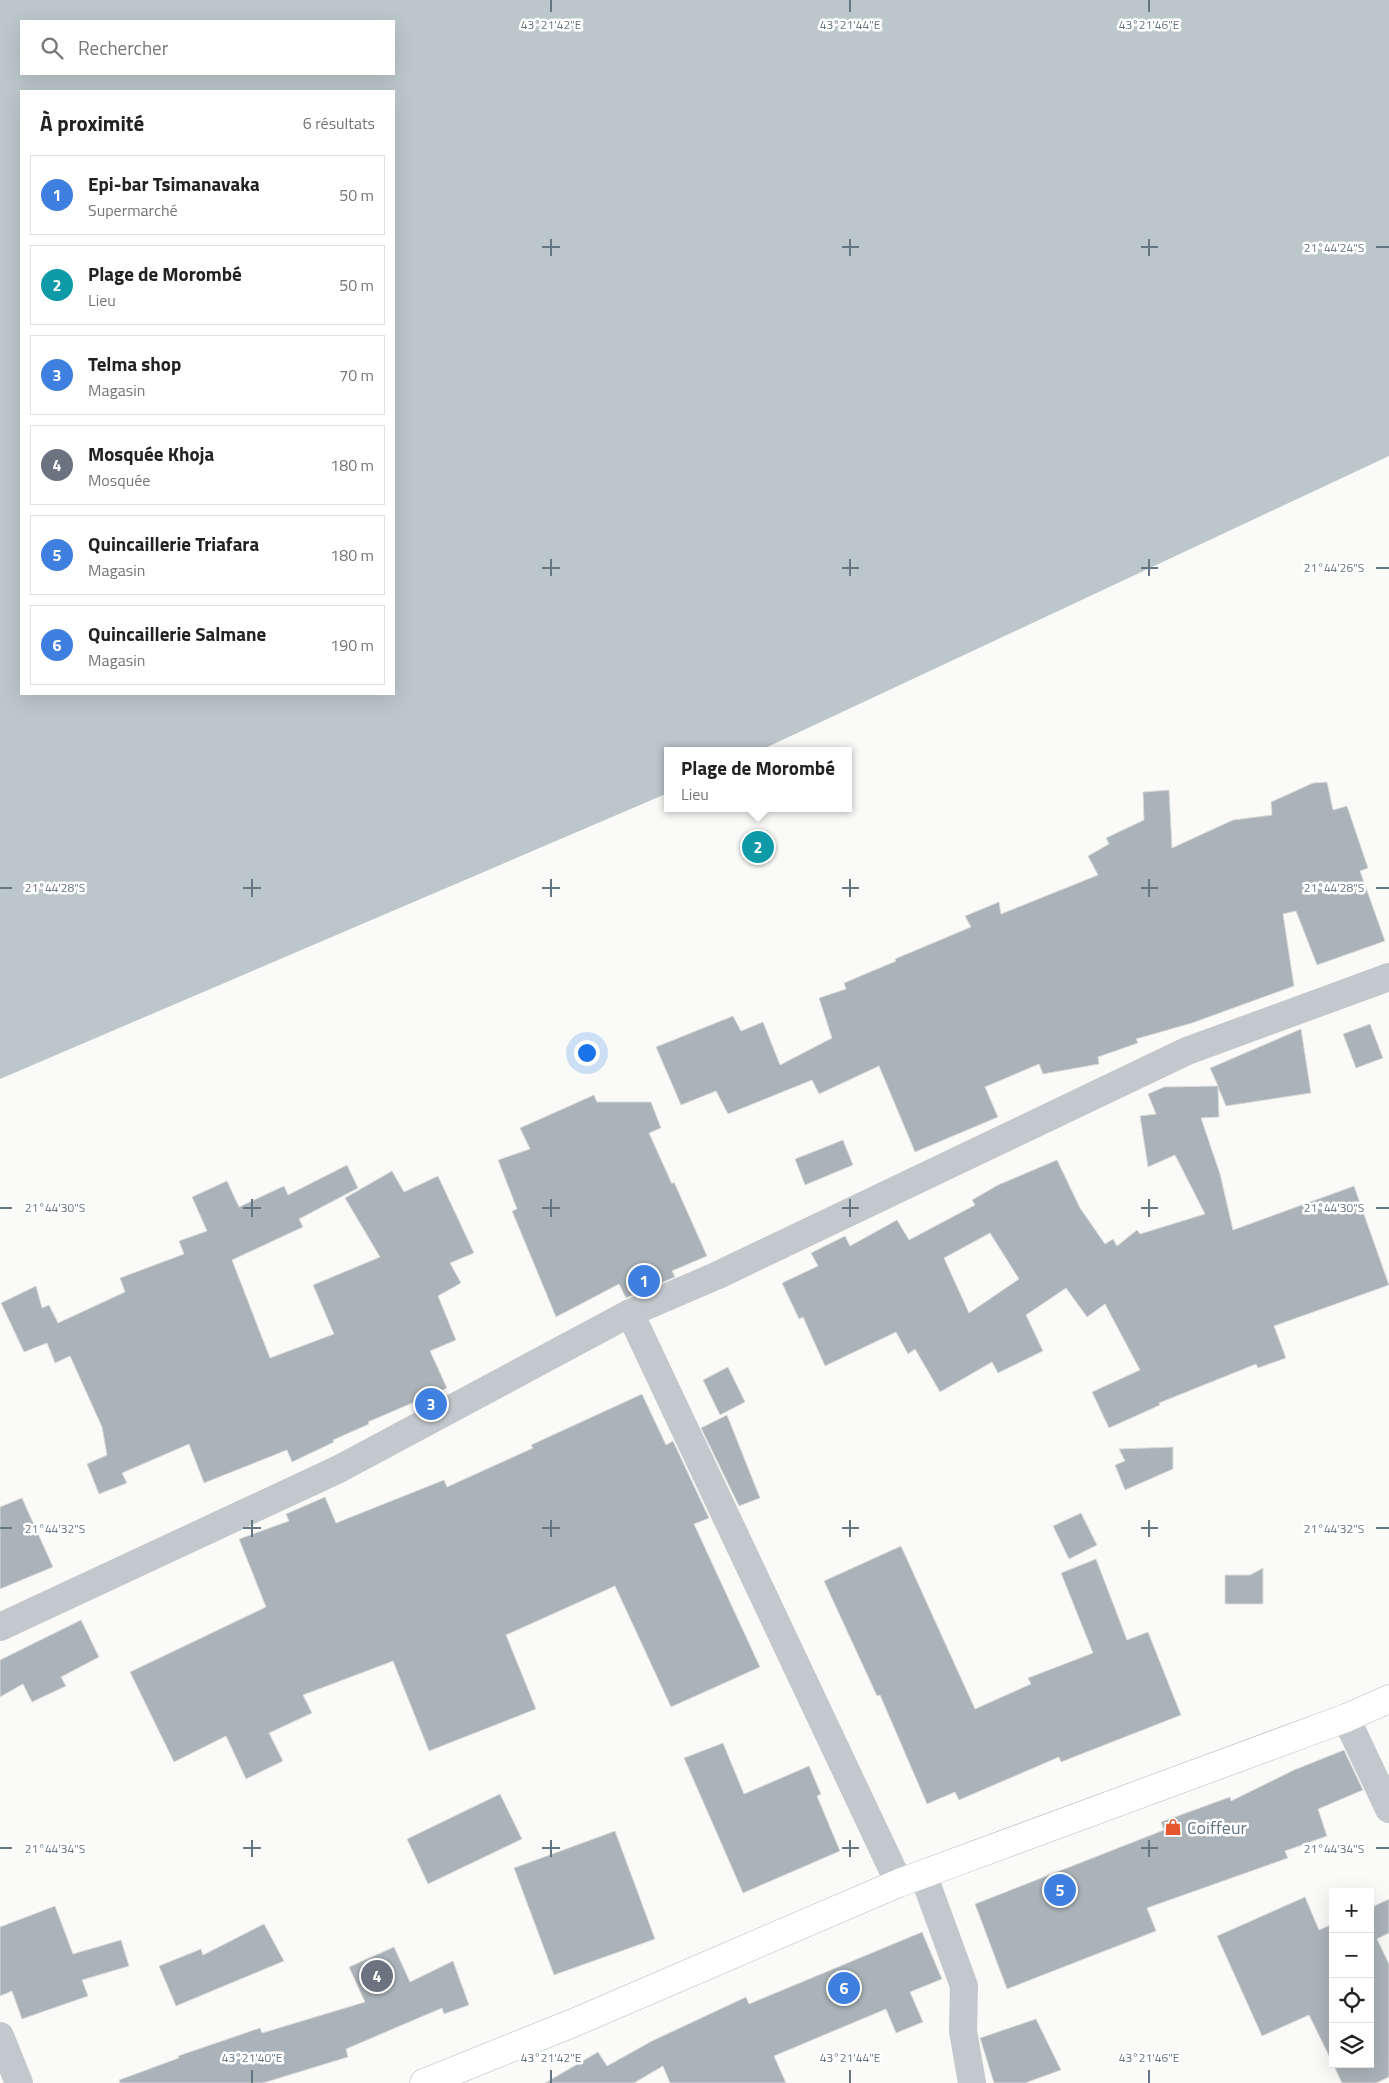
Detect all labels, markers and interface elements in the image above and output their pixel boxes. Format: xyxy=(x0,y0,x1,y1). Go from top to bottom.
text: 43°21'42"E xyxy=(521,15,582,34)
text: 43°21'44"E xyxy=(820,15,881,34)
text: 43°21'46"E xyxy=(1119,15,1180,34)
search box xyxy=(20,20,395,75)
text: Rechercher xyxy=(78,33,168,62)
icon: search xyxy=(38,34,66,62)
text: À proximité xyxy=(40,107,144,139)
text: 6 résultats xyxy=(303,111,375,135)
text: Epi-bar Tsimanavaka xyxy=(88,169,260,198)
text: 1 xyxy=(53,183,61,207)
text: 50 m xyxy=(339,183,374,207)
text: Supermarché xyxy=(88,198,178,222)
text: 21°44'24"S xyxy=(1304,238,1364,257)
text: Plage de Morombé xyxy=(88,259,242,288)
text: 2 xyxy=(53,273,61,297)
text: 50 m xyxy=(339,273,374,297)
text: Lieu xyxy=(88,288,116,312)
text: Telma shop xyxy=(88,349,181,378)
text: 3 xyxy=(53,363,61,387)
text: 70 m xyxy=(339,363,374,387)
text: Magasin xyxy=(88,378,145,402)
text: Mosquée Khoja xyxy=(88,439,214,468)
text: 4 xyxy=(53,453,61,477)
text: 180 m xyxy=(330,453,374,477)
text: Mosquée xyxy=(88,468,150,492)
text: Quincaillerie Triafara xyxy=(88,529,259,558)
text: 5 xyxy=(53,543,61,567)
text: 180 m xyxy=(330,543,374,567)
text: Magasin xyxy=(88,558,145,582)
text: 21°44'26"S xyxy=(1304,558,1364,577)
text: Quincaillerie Salmane xyxy=(88,619,266,648)
text: 6 xyxy=(53,633,61,657)
text: 190 m xyxy=(330,633,374,657)
text: Magasin xyxy=(88,648,145,672)
popup xyxy=(664,747,852,812)
text: Plage de Morombé xyxy=(681,753,835,782)
text: Lieu xyxy=(681,782,709,806)
pin: 2 xyxy=(742,828,774,866)
text: 21°44'28"S xyxy=(25,878,85,897)
text: 21°44'28"S xyxy=(1304,878,1364,897)
your location xyxy=(574,1040,600,1066)
text: 21°44'30"S xyxy=(25,1198,85,1217)
text: 21°44'30"S xyxy=(1304,1198,1364,1217)
pin: 1 xyxy=(628,1262,660,1300)
pin: 3 xyxy=(415,1385,447,1423)
text: 21°44'32"S xyxy=(25,1519,85,1538)
text: 21°44'32"S xyxy=(1304,1519,1364,1538)
place label: Coiffeur xyxy=(1187,1814,1247,1841)
shop icon: Coiffeur xyxy=(1163,1817,1183,1837)
text: 21°44'34"S xyxy=(25,1839,85,1858)
text: 21°44'34"S xyxy=(1304,1839,1364,1858)
pin: 5 xyxy=(1044,1871,1076,1909)
map controls xyxy=(1329,1888,1374,2068)
button: + xyxy=(1329,1888,1374,1933)
button: − xyxy=(1329,1933,1374,1978)
pin: 4 xyxy=(361,1957,393,1995)
pin: 6 xyxy=(828,1969,860,2007)
button: locate xyxy=(1329,1978,1374,2023)
button: layers xyxy=(1329,2023,1374,2068)
text: 43°21'40"E xyxy=(222,2048,283,2067)
text: 43°21'42"E xyxy=(521,2048,582,2067)
text: 43°21'44"E xyxy=(820,2048,881,2067)
text: 43°21'46"E xyxy=(1119,2048,1180,2067)

